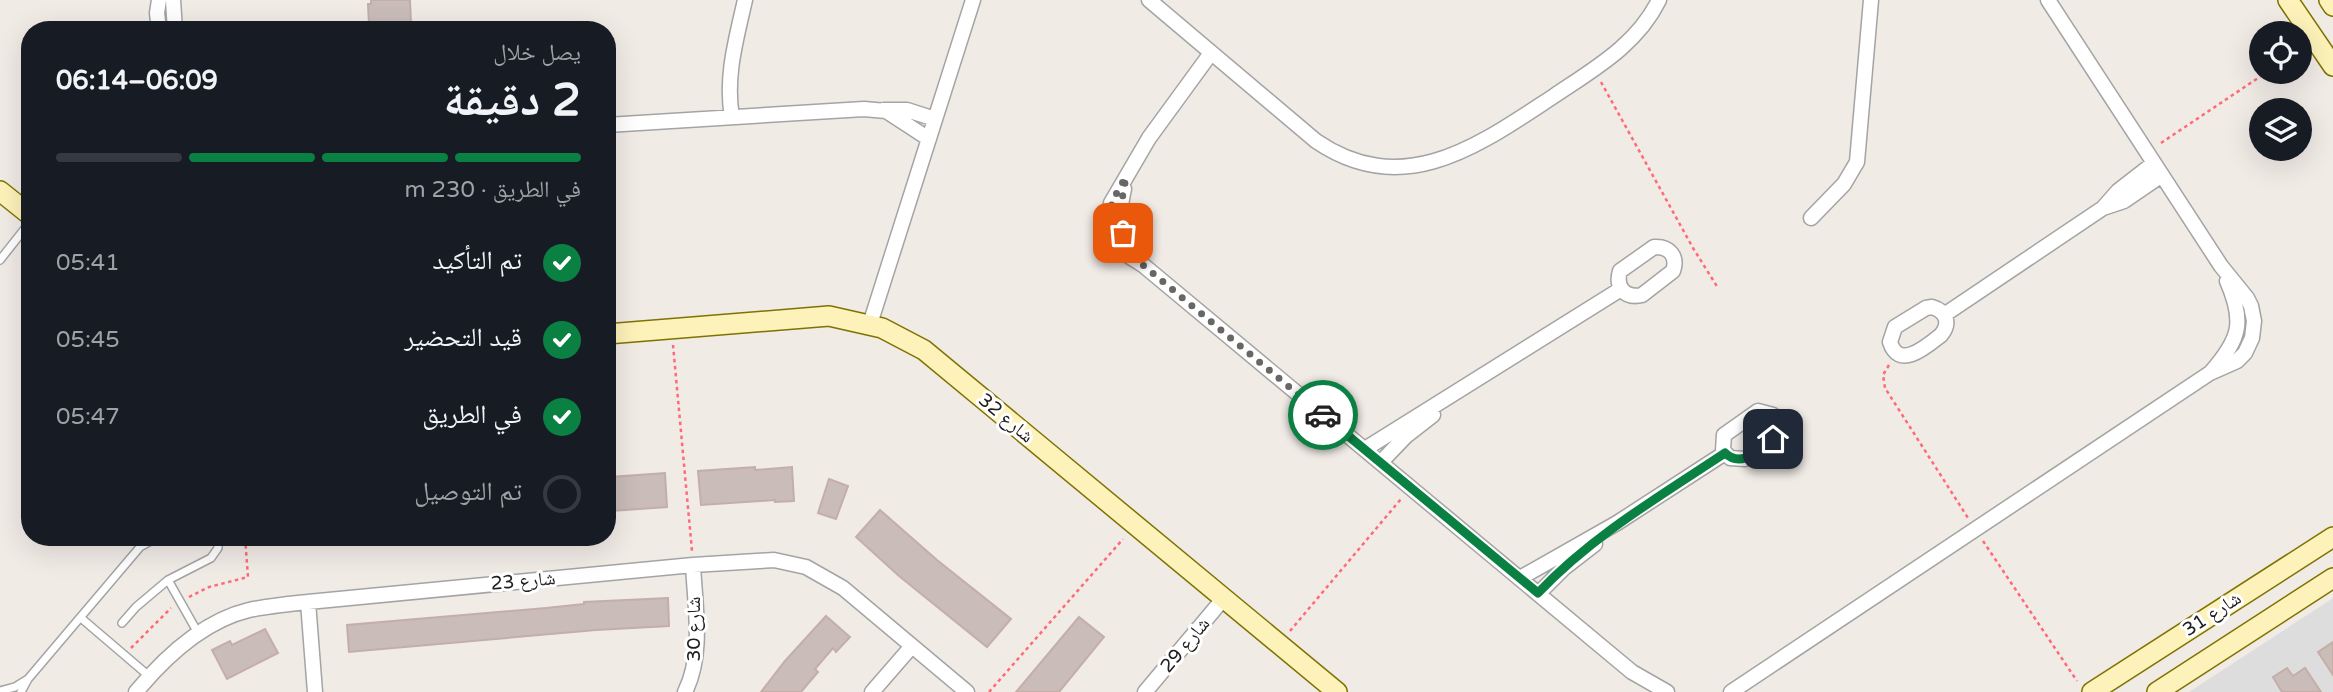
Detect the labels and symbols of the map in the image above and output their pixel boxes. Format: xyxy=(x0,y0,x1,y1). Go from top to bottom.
pin xyxy=(1093,203,1153,263)
courier xyxy=(1288,380,1358,450)
street label: شارع 32 xyxy=(974,389,1038,447)
pin xyxy=(1743,409,1803,469)
street label: شارع 23 xyxy=(490,567,556,595)
street label: شارع 31 xyxy=(2179,587,2245,641)
street label: شارع 30 xyxy=(683,597,705,661)
street label: شارع 29 xyxy=(1156,613,1214,677)

